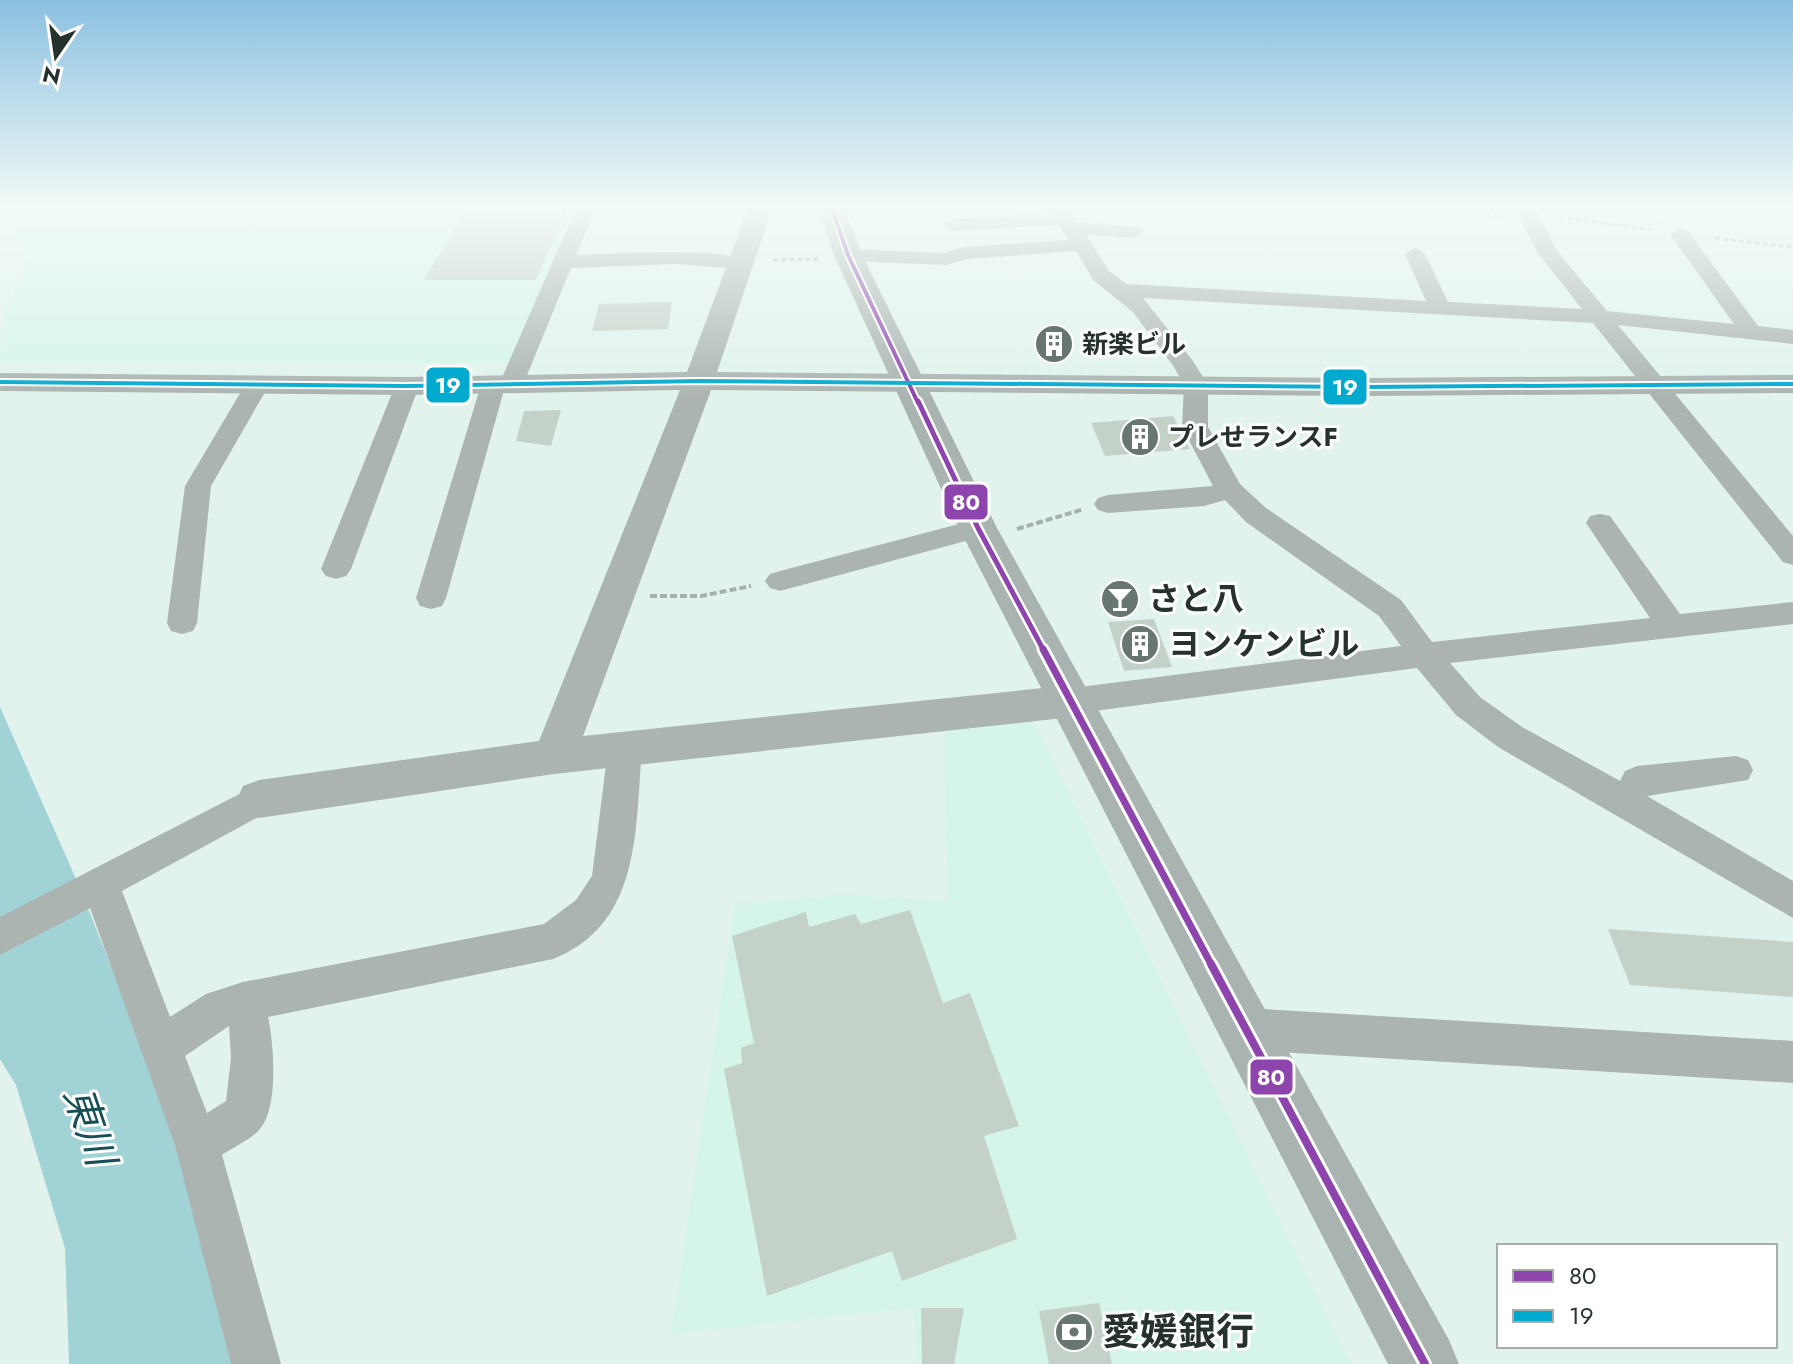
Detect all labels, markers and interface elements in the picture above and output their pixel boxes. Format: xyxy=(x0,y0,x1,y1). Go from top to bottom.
north arrow xyxy=(16,16,96,96)
text: N xyxy=(39,58,64,93)
building icon: 新楽ビル xyxy=(1033,323,1075,365)
place label: 新楽ビル xyxy=(1082,325,1186,363)
line badge: 19 xyxy=(425,366,471,404)
line badge: 19 xyxy=(1322,368,1368,406)
text: 19 xyxy=(435,369,461,401)
text: 19 xyxy=(1332,371,1358,403)
building icon: プレせランスF xyxy=(1119,416,1161,458)
place label: プレせランスF xyxy=(1168,418,1338,456)
line badge: 80 xyxy=(943,483,989,521)
text: 80 xyxy=(952,486,980,518)
place label: さと八 xyxy=(1148,576,1244,622)
bar icon: さと八 xyxy=(1099,578,1141,620)
place label: ヨンケンビル xyxy=(1168,621,1359,667)
building icon: ヨンケンビル xyxy=(1119,623,1161,665)
line badge: 80 xyxy=(1249,1058,1294,1096)
text: 80 xyxy=(1257,1061,1285,1093)
water label: 東川 xyxy=(50,1079,132,1177)
legend xyxy=(1497,1244,1777,1348)
text: 80 xyxy=(1569,1258,1597,1293)
text: 19 xyxy=(1569,1298,1594,1333)
place label: 愛媛銀行 xyxy=(1102,1304,1254,1359)
bank icon: 愛媛銀行 xyxy=(1053,1311,1095,1353)

